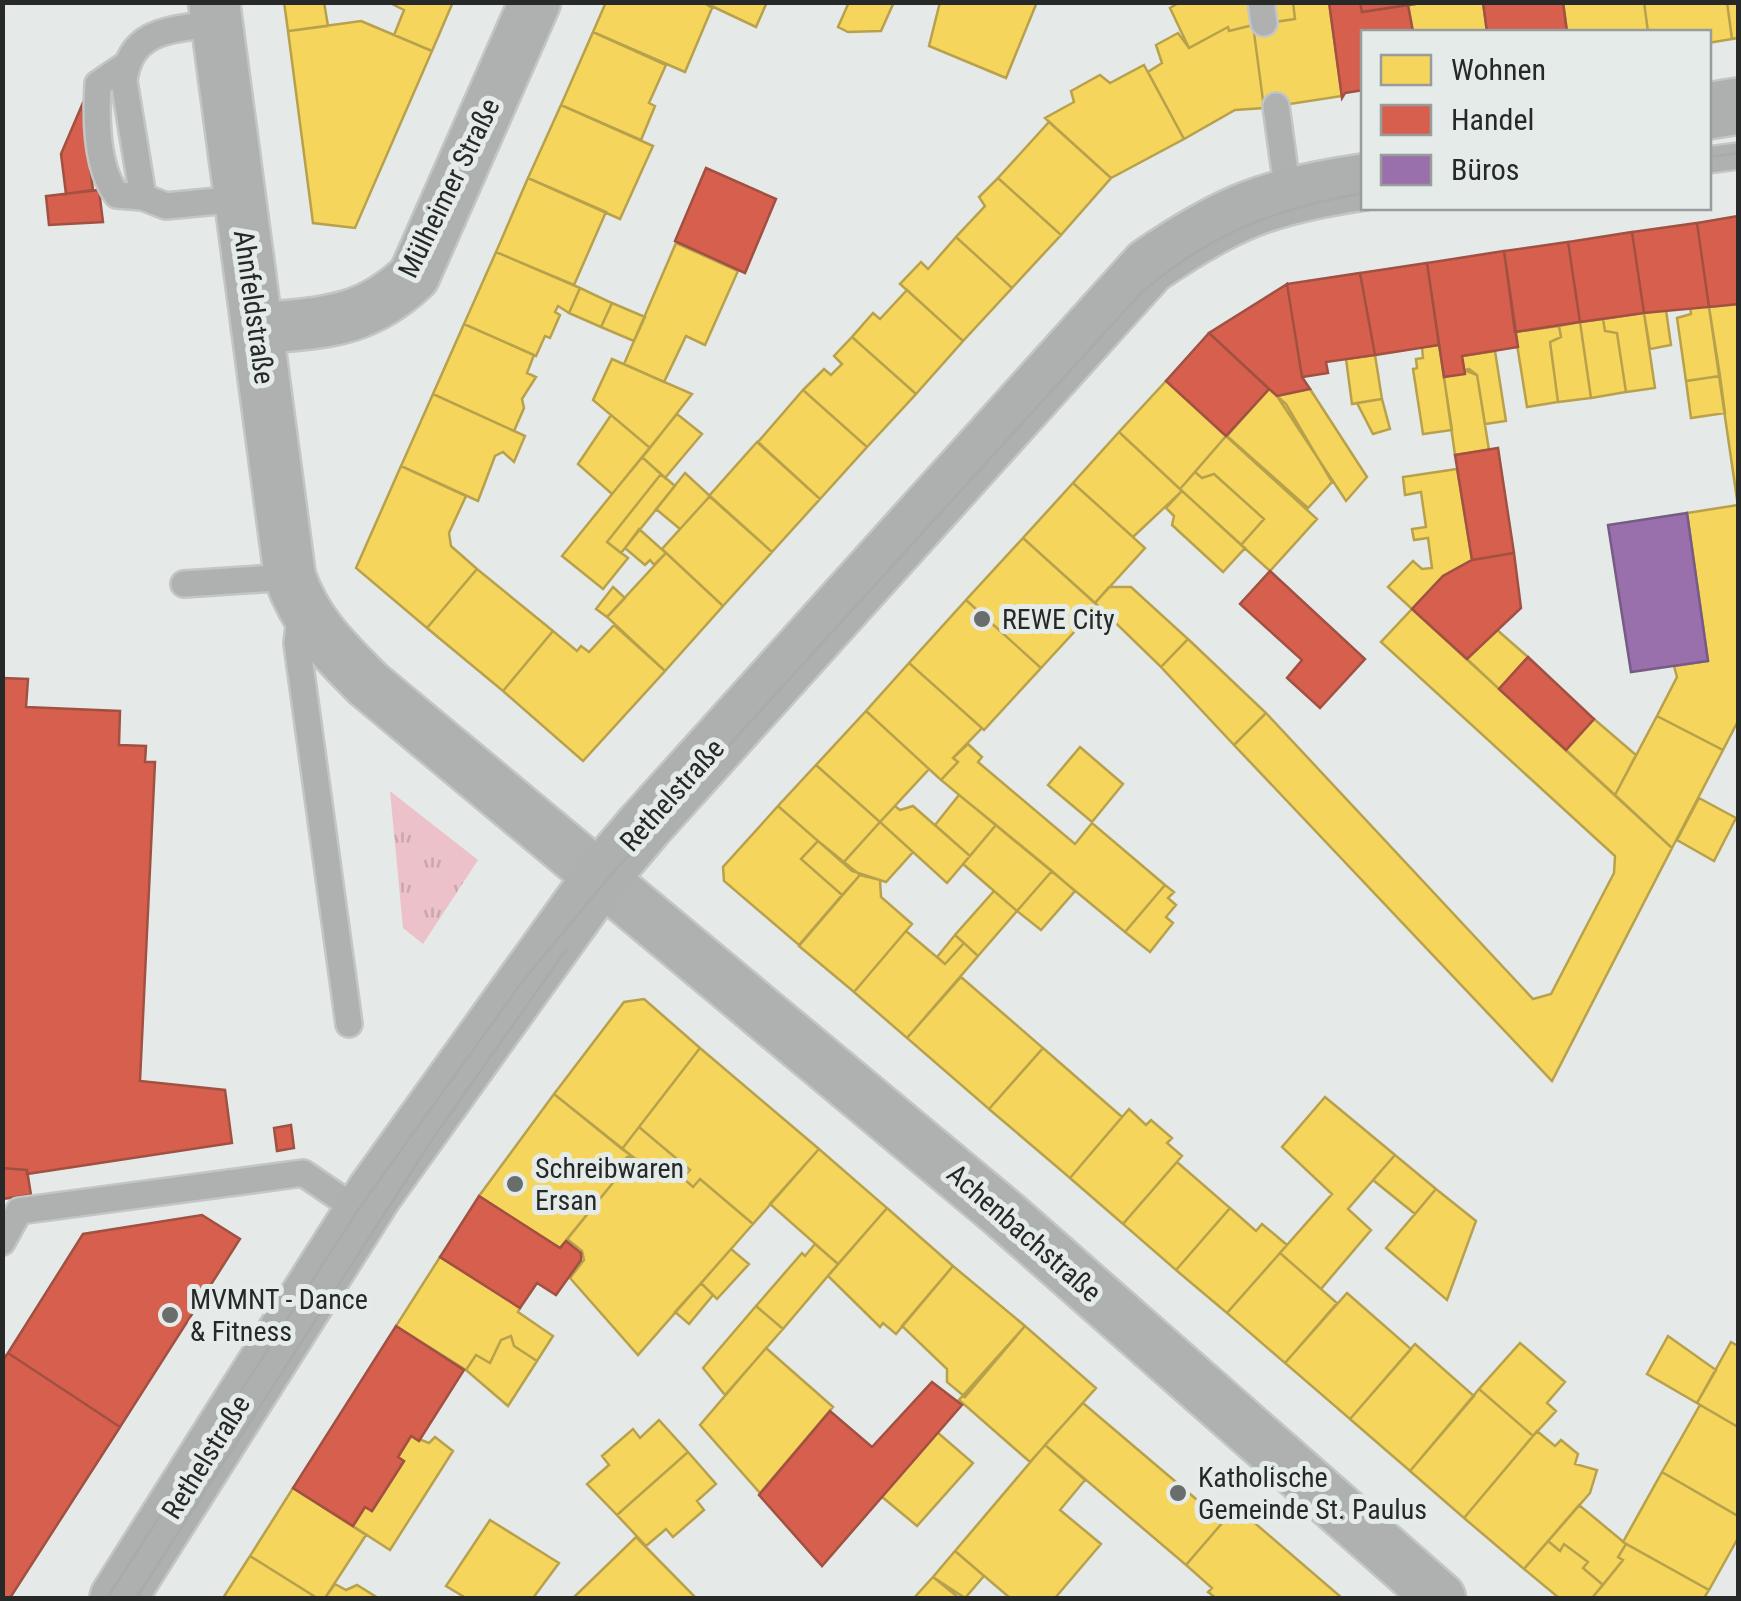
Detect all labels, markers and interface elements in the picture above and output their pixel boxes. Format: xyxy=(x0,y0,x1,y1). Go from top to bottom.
legend xyxy=(1361,30,1711,210)
text: Wohnen xyxy=(1451,52,1546,87)
street label: Mülheimer Straße xyxy=(391,93,507,283)
text: Handel xyxy=(1451,102,1534,137)
text: Büros xyxy=(1451,152,1519,187)
street label: Ahnfeldstraße xyxy=(227,228,281,386)
place label: REWE City xyxy=(1002,603,1115,636)
marker: REWE City xyxy=(971,608,993,630)
street label: Rethelstraße xyxy=(613,732,731,858)
place label: Schreibwaren Ersan xyxy=(535,1152,684,1217)
street label: Achenbachstraße xyxy=(940,1157,1108,1309)
marker: Schreibwaren Ersan xyxy=(504,1173,526,1195)
place label: MVMNT - Dance & Fitness xyxy=(190,1283,368,1348)
marker: MVMNT - Dance & Fitness xyxy=(159,1304,181,1326)
street label: Rethelstraße xyxy=(155,1389,257,1525)
place label: Katholische Gemeinde St. Paulus xyxy=(1198,1461,1427,1526)
marker: Katholische Gemeinde St. Paulus xyxy=(1167,1482,1189,1504)

